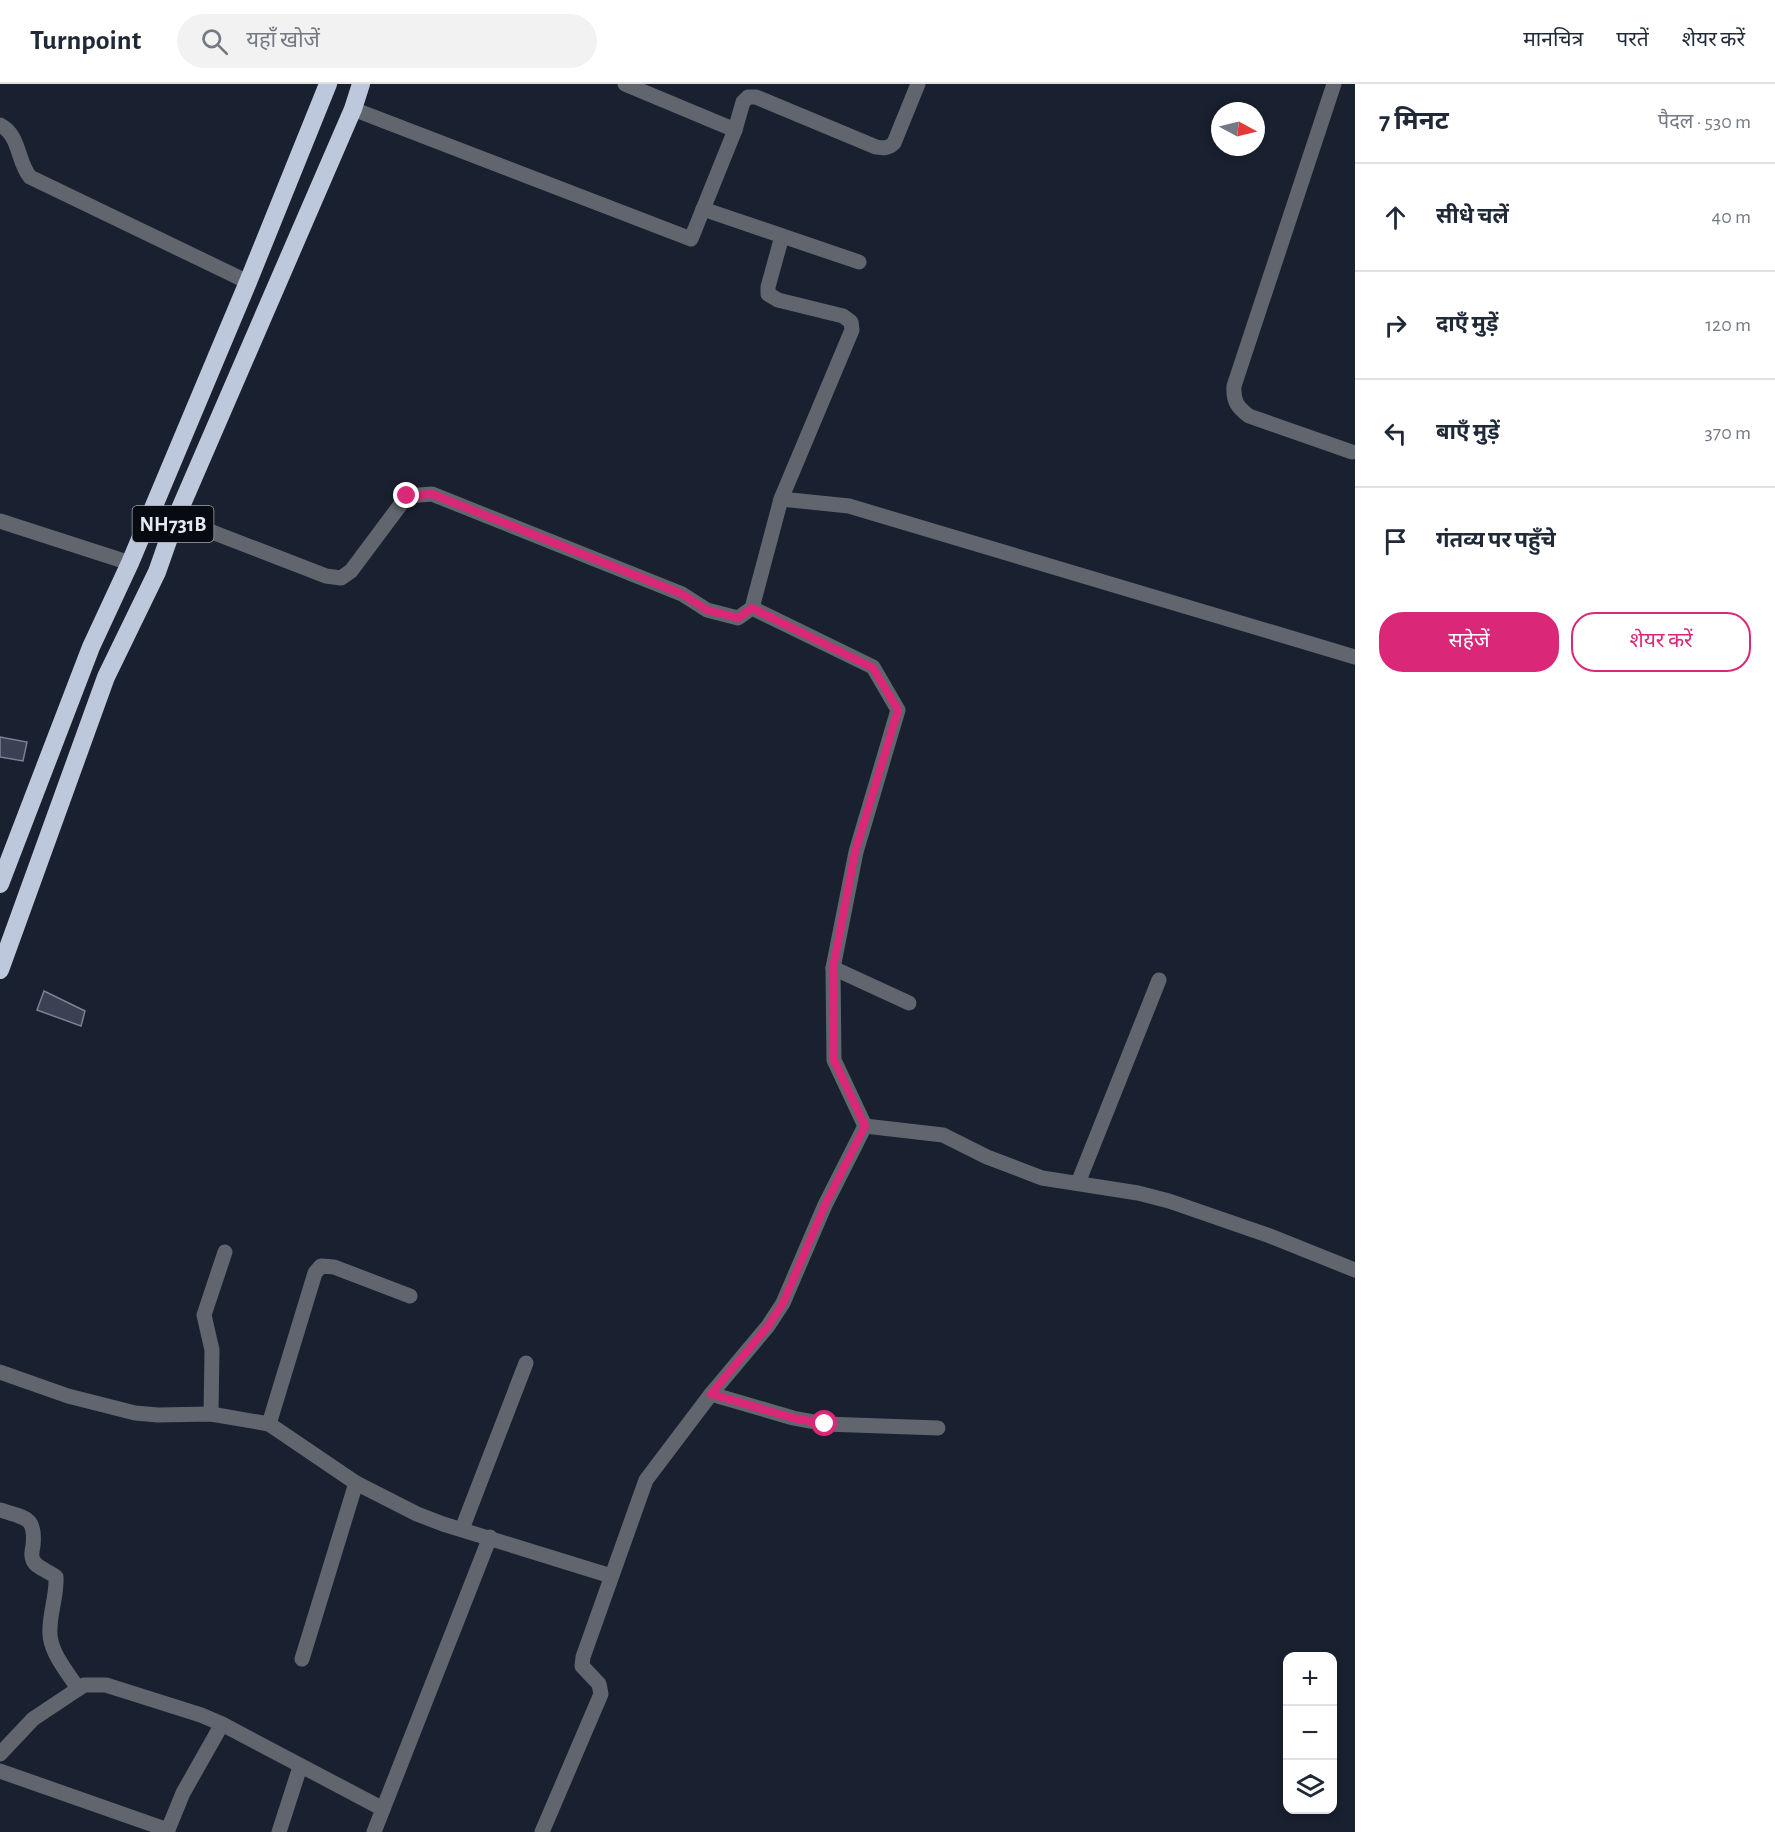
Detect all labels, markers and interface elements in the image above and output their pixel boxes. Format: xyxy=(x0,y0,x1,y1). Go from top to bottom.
search box xyxy=(177,14,597,68)
icon: search xyxy=(198,25,231,58)
text: Turnpoint xyxy=(30,27,141,55)
text: यहाँ खोजें xyxy=(246,29,320,51)
text: मानचित्र xyxy=(1523,29,1583,50)
text: परतें xyxy=(1616,29,1649,50)
text: शेयर करें xyxy=(1682,29,1745,50)
north arrow xyxy=(1211,102,1265,156)
text: 7 मिनट xyxy=(1379,108,1449,134)
text: पैदल · 530 m xyxy=(1658,112,1751,132)
icon: ahead xyxy=(1379,201,1412,234)
text: सीधे चलें xyxy=(1436,205,1509,227)
text: 40 m xyxy=(1712,207,1751,227)
icon: right xyxy=(1379,309,1412,342)
text: दाएँ मुड़ें xyxy=(1436,313,1498,335)
text: 120 m xyxy=(1705,315,1751,335)
icon: left xyxy=(1379,417,1412,450)
text: बाएँ मुड़ें xyxy=(1436,421,1500,443)
text: 370 m xyxy=(1705,423,1751,443)
route end xyxy=(393,482,419,508)
road number: NH731B xyxy=(132,506,213,542)
icon: arrive xyxy=(1379,525,1412,558)
text: गंतव्य पर पहुँचे xyxy=(1436,529,1556,551)
button: सहेजें xyxy=(1379,612,1559,672)
button: शेयर करें xyxy=(1571,612,1751,672)
route start xyxy=(811,1410,837,1436)
map controls xyxy=(1283,1652,1337,1814)
button: + xyxy=(1283,1652,1337,1706)
button: − xyxy=(1283,1706,1337,1760)
button: layers xyxy=(1283,1760,1337,1814)

